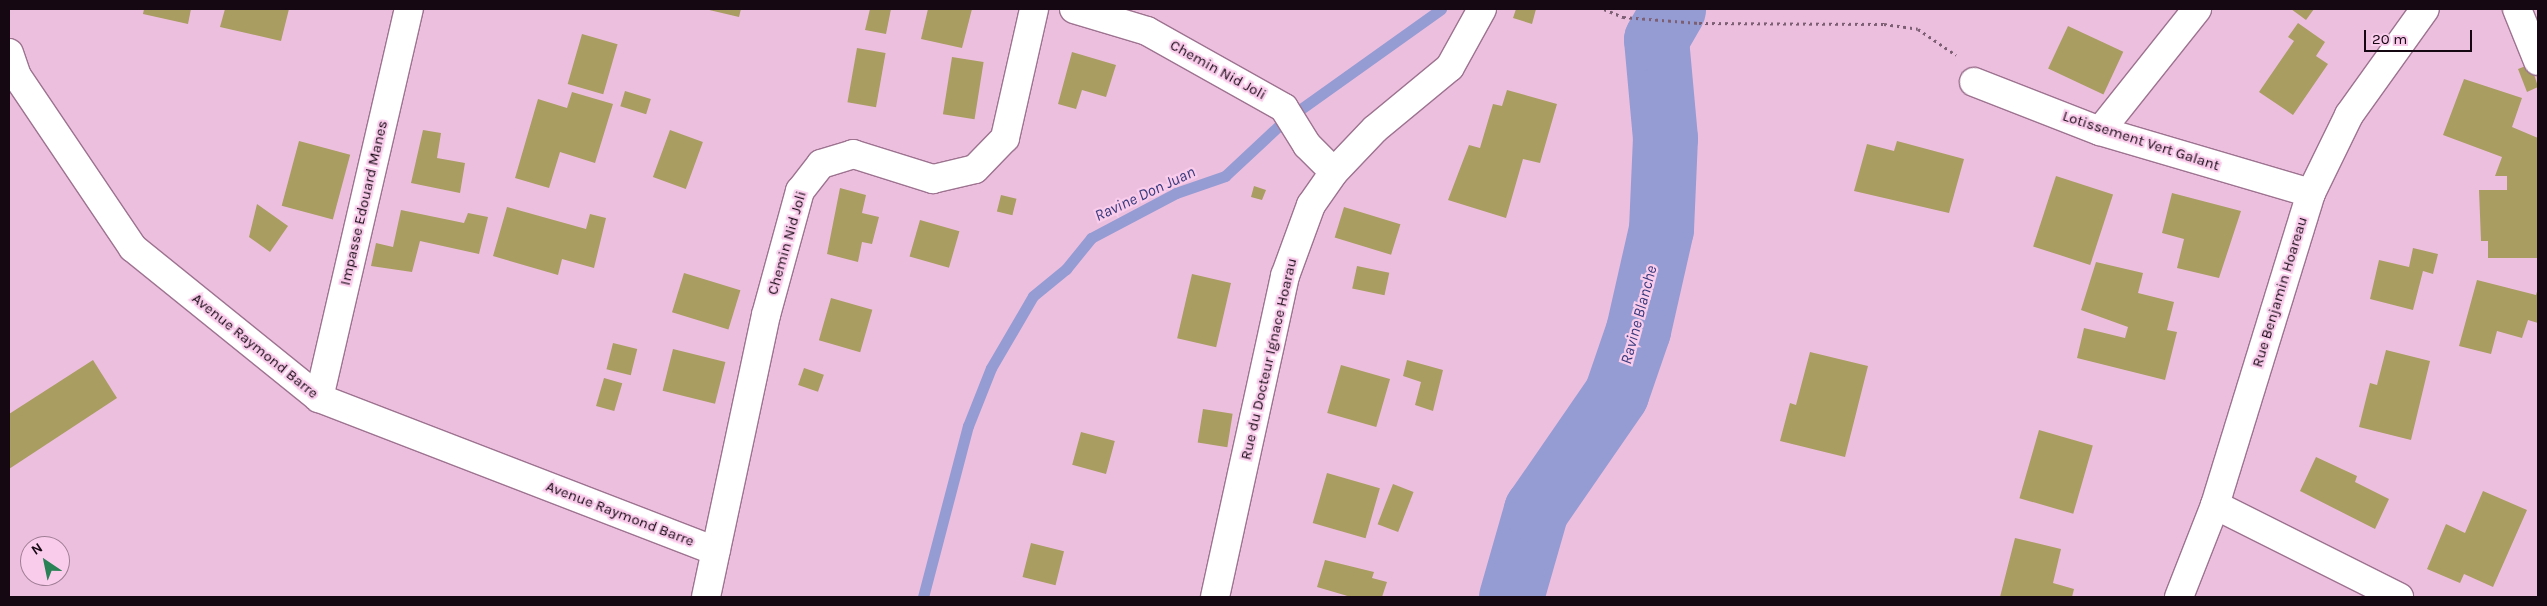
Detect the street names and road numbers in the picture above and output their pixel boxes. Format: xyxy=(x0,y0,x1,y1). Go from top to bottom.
street label: Chemin Nid Joli xyxy=(1167,36,1269,104)
street label: Lotissement Vert Galant xyxy=(2060,107,2222,175)
street label: Impasse Edouard Manes xyxy=(336,119,392,287)
street label: Chemin Nid Joli xyxy=(764,189,810,297)
street label: Rue Benjamin Hoareau xyxy=(2248,214,2312,370)
street label: Rue du Docteur Ignace Hoarau xyxy=(1237,256,1301,462)
street label: Avenue Raymond Barre xyxy=(188,290,322,402)
street label: Avenue Raymond Barre xyxy=(543,477,697,551)

